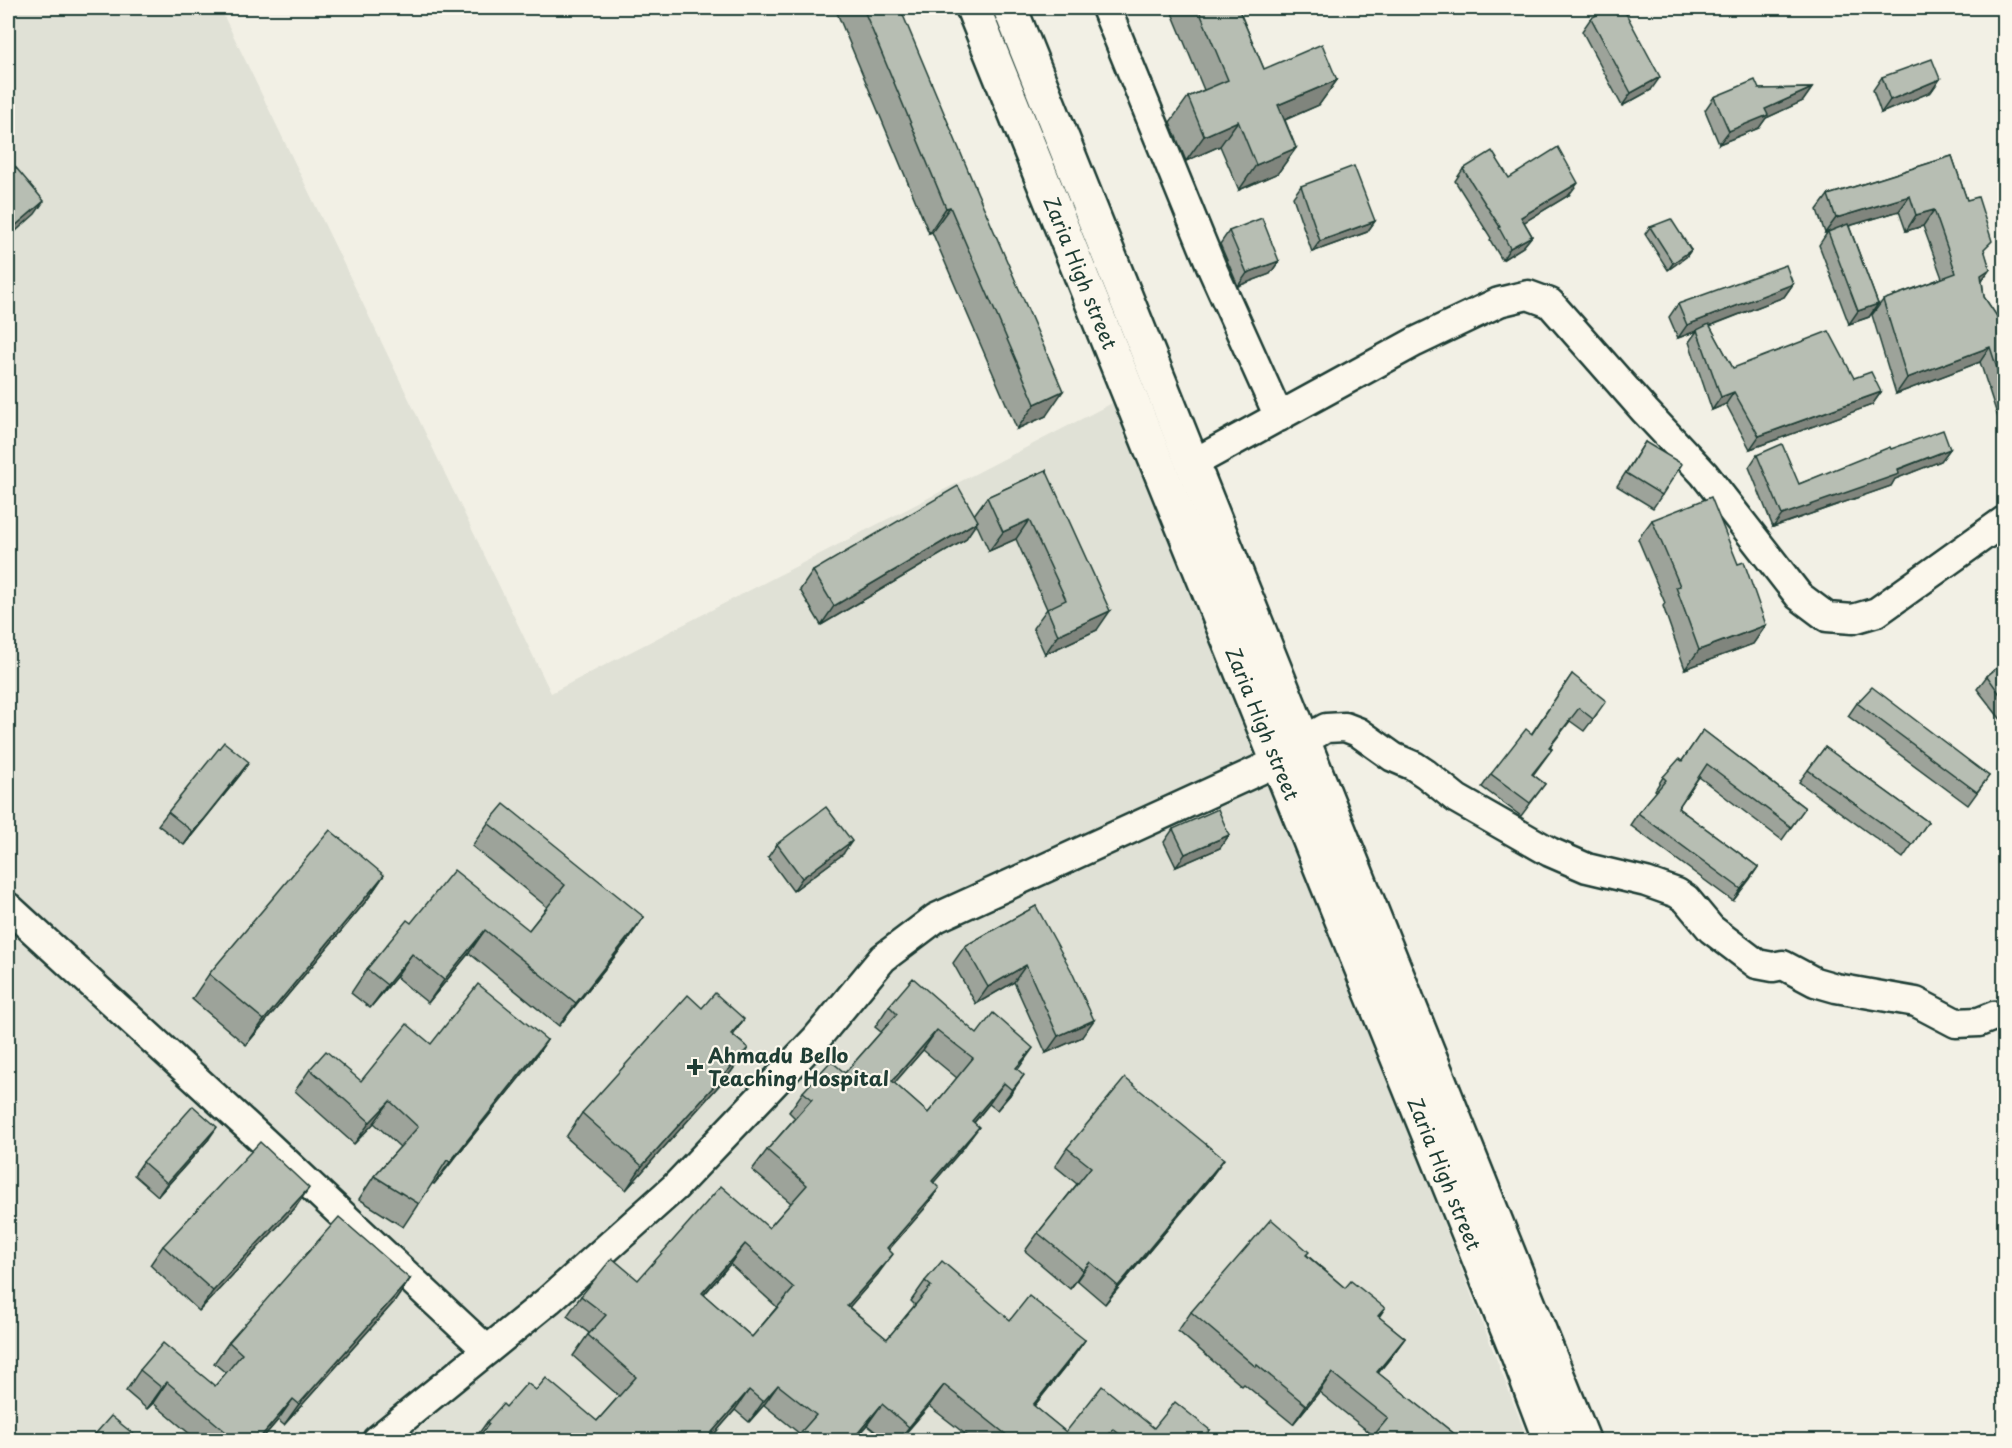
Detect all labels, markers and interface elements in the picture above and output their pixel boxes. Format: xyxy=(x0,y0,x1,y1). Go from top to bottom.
street label: Zaria High street xyxy=(1037,191,1125,354)
street label: Zaria High street xyxy=(1219,642,1307,805)
place label: Ahmadu Bello Teaching Hospital xyxy=(708,1040,889,1093)
marker: Ahmadu Bello Teaching Hospital xyxy=(686,1058,704,1076)
street label: Zaria High street xyxy=(1401,1092,1489,1255)

